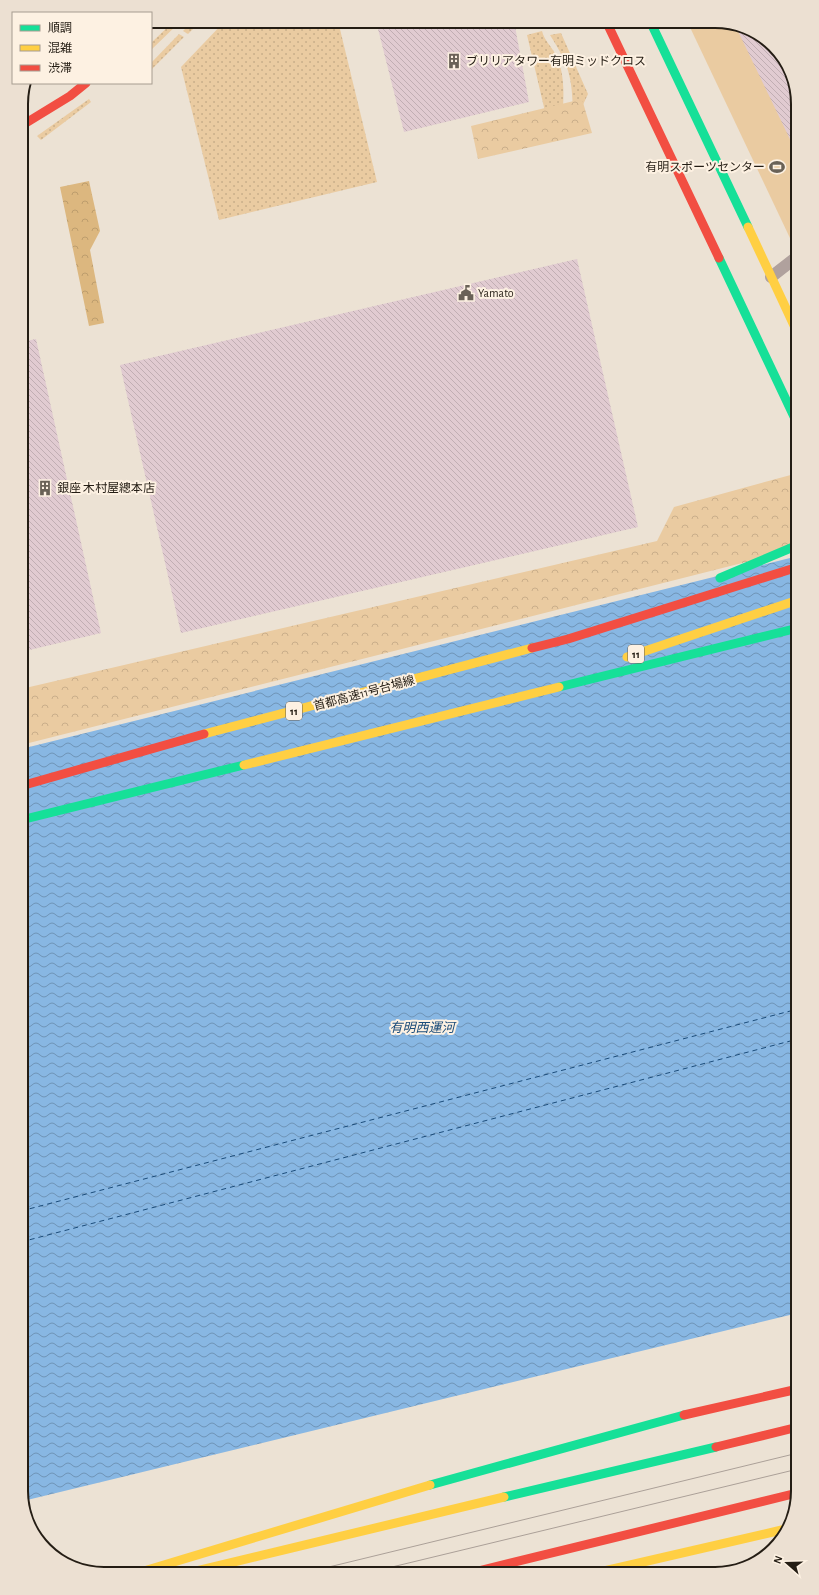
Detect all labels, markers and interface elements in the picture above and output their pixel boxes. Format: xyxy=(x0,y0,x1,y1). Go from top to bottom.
legend xyxy=(12,12,152,84)
text: 順調 xyxy=(48,22,72,34)
text: 混雑 xyxy=(48,41,72,54)
building icon: ブリリアタワー有明ミッドクロス xyxy=(445,52,463,70)
place label: ブリリアタワー有明ミッドクロス xyxy=(466,54,646,67)
text: 渋滞 xyxy=(48,62,72,74)
sports icon: 有明スポーツセンター xyxy=(768,158,786,176)
place label: 有明スポーツセンター xyxy=(645,160,765,173)
public building icon: Yamato xyxy=(457,284,475,302)
place label: Yamato xyxy=(478,287,514,299)
building icon: 銀座 木村屋總本店 xyxy=(36,479,54,497)
place label: 銀座 木村屋總本店 xyxy=(57,481,155,494)
road number: 11 xyxy=(628,645,644,663)
street label: 首都高速11号台場線 xyxy=(312,673,416,712)
road number: 11 xyxy=(286,702,302,720)
water label: 有明西運河 xyxy=(389,1021,457,1035)
north arrow xyxy=(767,1543,807,1583)
text: N xyxy=(772,1554,785,1565)

